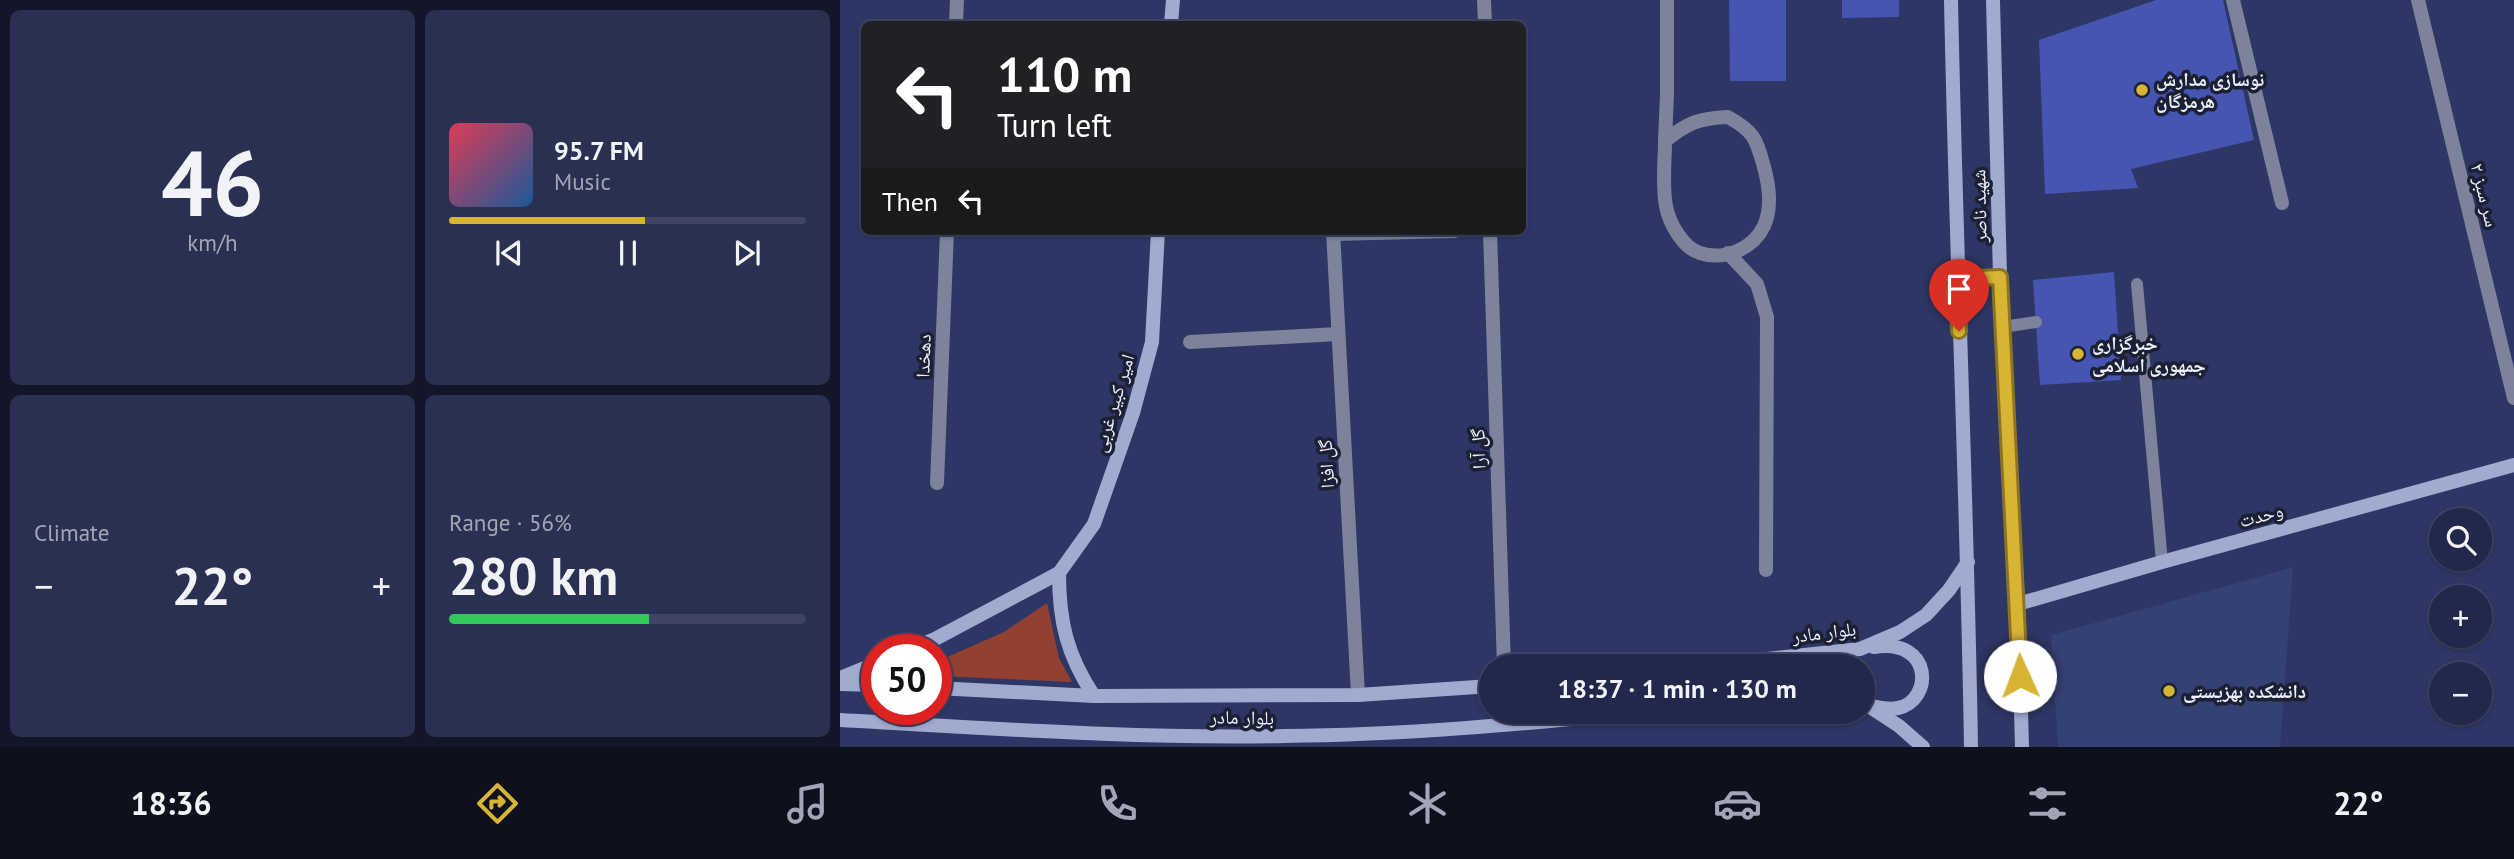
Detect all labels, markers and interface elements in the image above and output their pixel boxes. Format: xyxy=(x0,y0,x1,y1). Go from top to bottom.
text: 110 m xyxy=(997,42,1132,106)
icon: left xyxy=(882,49,973,140)
place label: نوسازی مدارش هرمزگان xyxy=(2156,67,2264,113)
marker: نوسازی مدارش هرمزگان xyxy=(2134,82,2150,98)
text: Turn left xyxy=(997,104,1112,146)
text: 46 xyxy=(161,123,264,241)
text: 95.7 FM xyxy=(554,134,644,167)
street label: سر سبز ۲ xyxy=(2466,161,2504,229)
text: Music xyxy=(554,167,611,196)
street label: شهید ناصر xyxy=(1966,169,1992,244)
icon: left xyxy=(952,182,990,220)
text: Then xyxy=(882,185,938,218)
text: km/h xyxy=(187,228,238,257)
icon: previous xyxy=(490,234,528,272)
icon: pause xyxy=(609,234,647,272)
icon: next xyxy=(728,234,766,272)
pin xyxy=(1929,259,1989,331)
icon: arrive xyxy=(1940,270,1978,308)
place label: خبرگزاری جمهوری اسلامی xyxy=(2092,331,2206,377)
street label: دهخدا xyxy=(910,334,936,378)
marker: خبرگزاری جمهوری اسلامی xyxy=(2070,346,2086,362)
street label: امیر کبیر غربی xyxy=(1087,351,1139,455)
street label: گل آرا xyxy=(1465,428,1491,470)
street label: گل افزا xyxy=(1313,439,1339,489)
street label: وحدت xyxy=(2236,498,2286,532)
text: Range · 56% xyxy=(449,508,572,537)
map controls xyxy=(2429,508,2492,725)
button: search xyxy=(2429,508,2492,571)
text: Climate xyxy=(34,518,109,547)
text: 280 km xyxy=(449,542,618,609)
text: 22° xyxy=(172,552,253,619)
text: − xyxy=(34,561,53,610)
text: + xyxy=(372,561,391,610)
button: + xyxy=(2429,585,2492,648)
street label: بلوار مادر xyxy=(1790,616,1857,648)
speed limit sign: 50 xyxy=(861,634,952,725)
position arrow xyxy=(1983,639,2057,713)
button: − xyxy=(2429,662,2492,725)
text: 18:37 · 1 min · 130 m xyxy=(1557,672,1797,705)
place label: دانشکده بهزیستی xyxy=(2183,679,2306,703)
marker: دانشکده بهزیستی xyxy=(2161,683,2177,699)
street label: بلوار مادر xyxy=(1209,704,1274,730)
icon: directions xyxy=(473,779,522,828)
icon: music xyxy=(783,779,832,828)
icon: phone xyxy=(1093,779,1142,828)
icon: climate xyxy=(1403,779,1452,828)
icon: car xyxy=(1713,779,1762,828)
icon: filters xyxy=(2023,779,2072,828)
text: 18:36 xyxy=(131,782,212,824)
text: 22° xyxy=(2333,782,2383,824)

